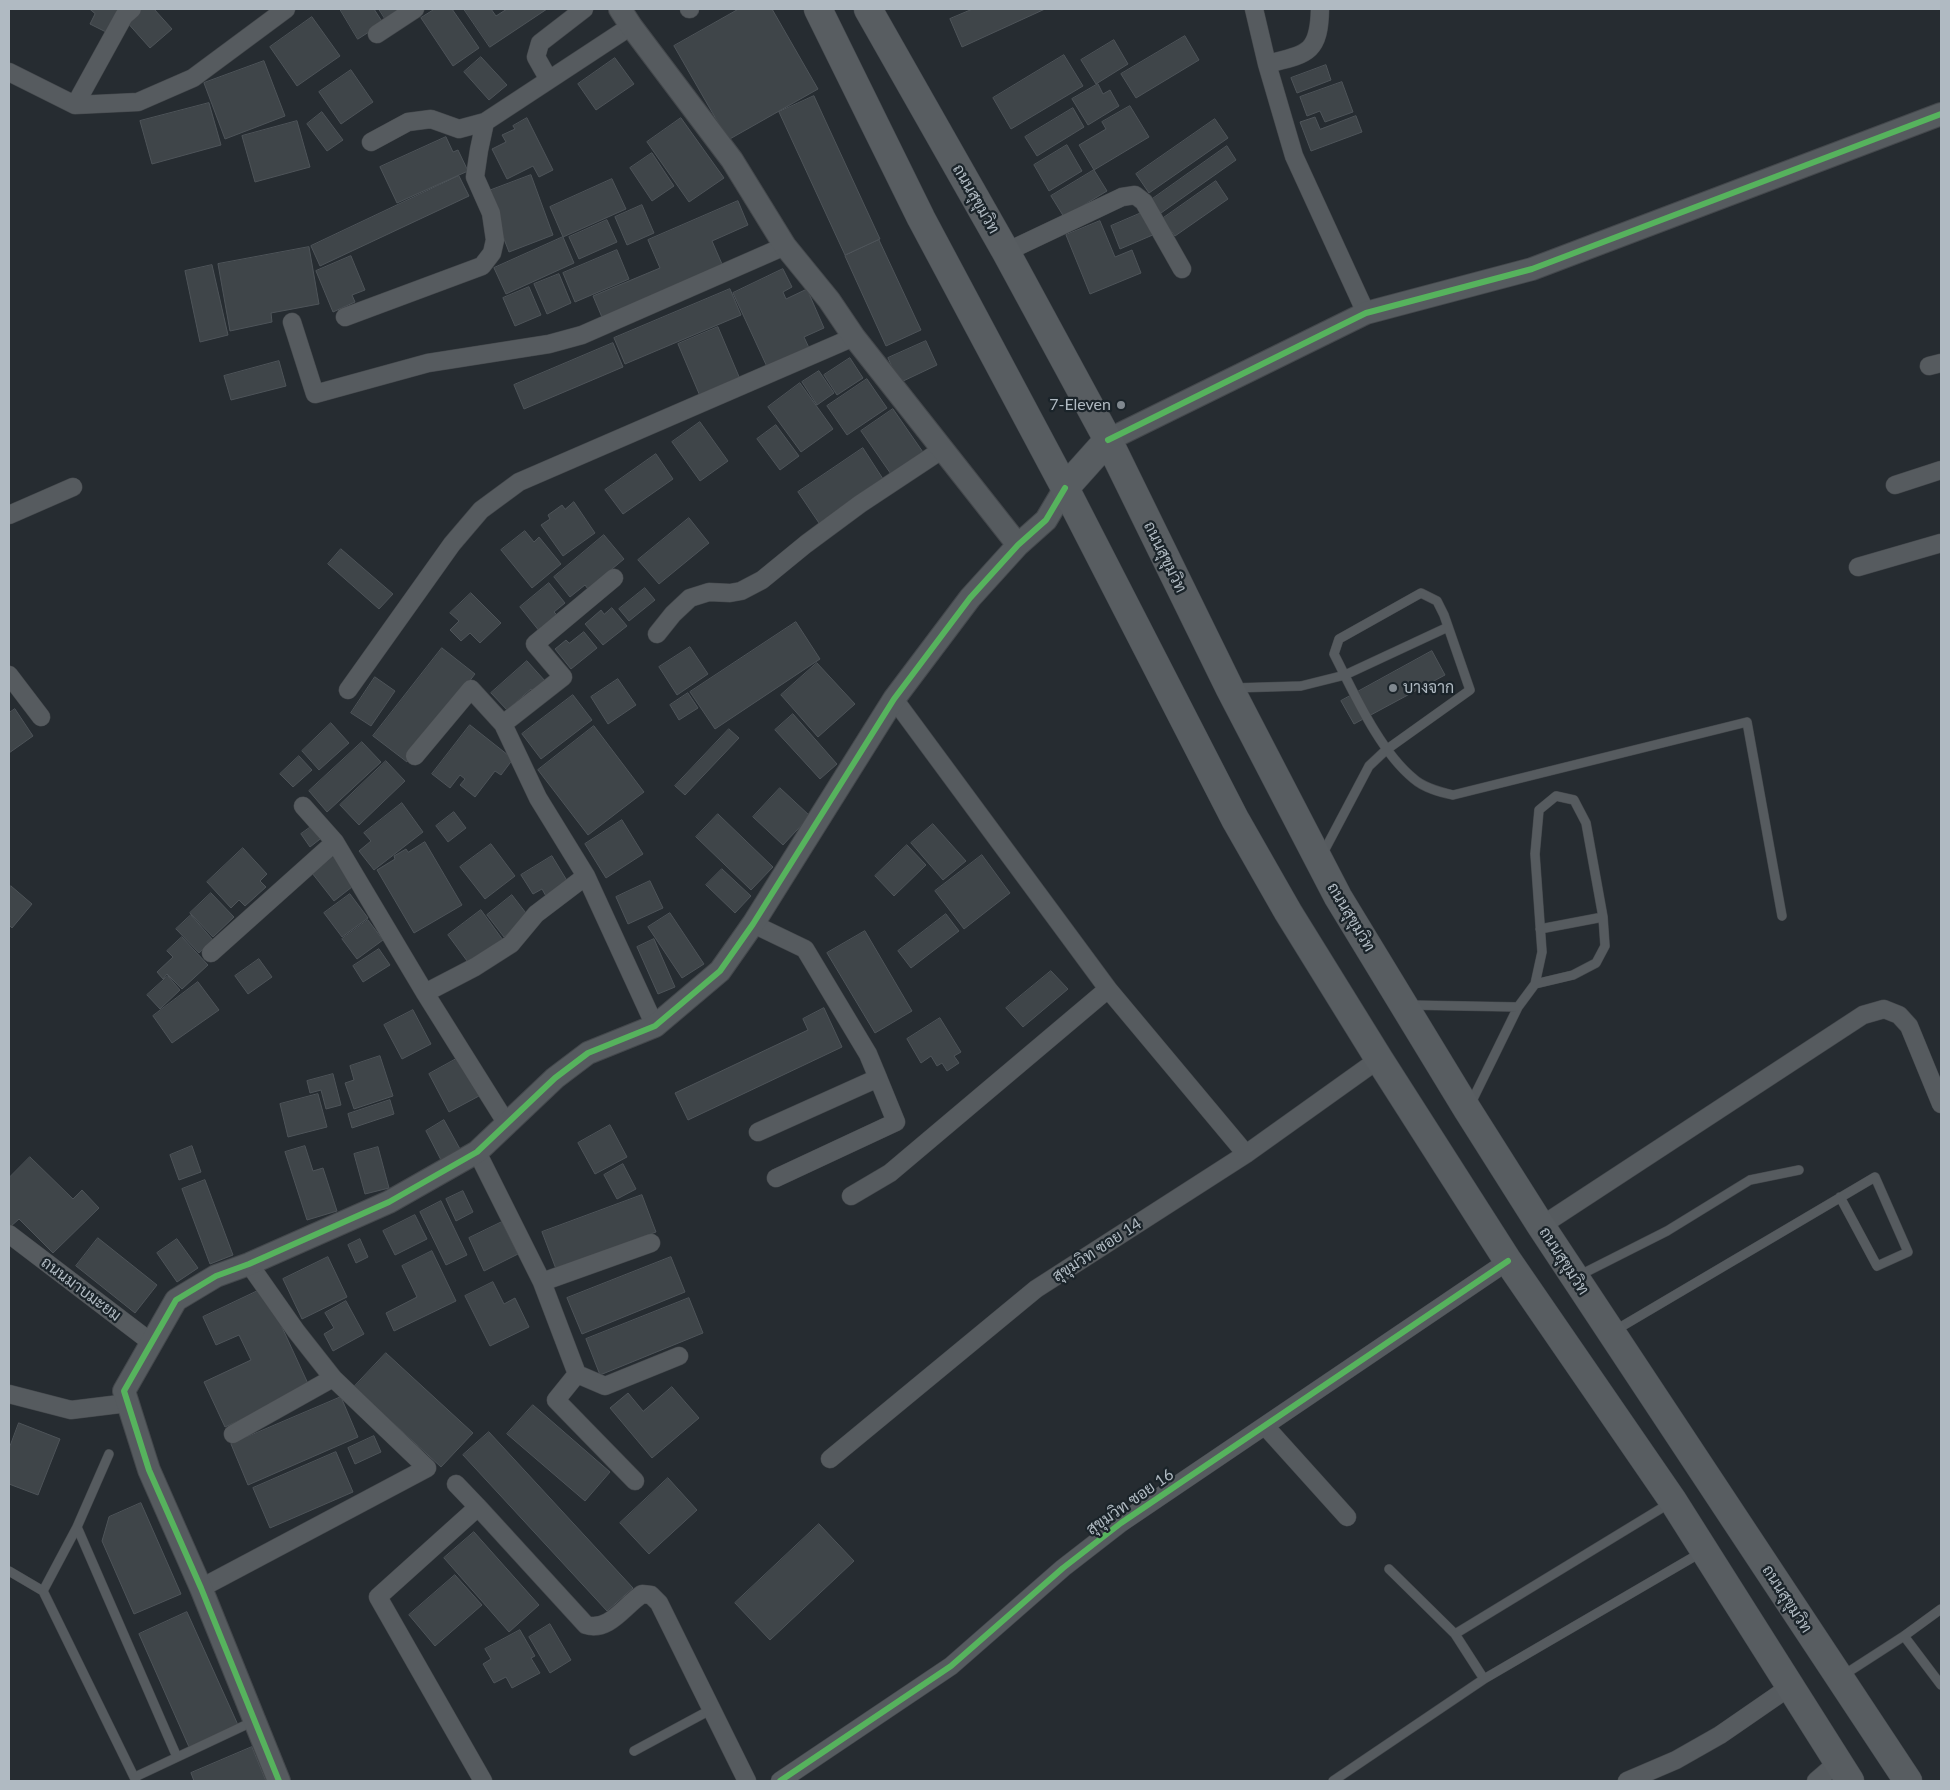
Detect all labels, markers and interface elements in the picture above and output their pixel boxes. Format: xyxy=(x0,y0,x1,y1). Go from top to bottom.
street label: ถนนสุขุมวิท xyxy=(948,161,1004,237)
place label: 7-Eleven xyxy=(1049,395,1111,415)
marker: 7-Eleven xyxy=(1115,399,1127,411)
street label: ถนนสุขุมวิท xyxy=(1139,518,1191,596)
place label: บางจาก xyxy=(1403,678,1454,698)
marker: บางจาก xyxy=(1387,682,1399,694)
street label: ถนนสุขุมวิท xyxy=(1323,879,1379,955)
street label: สุขุมวิท ซอย 14 xyxy=(1049,1214,1145,1286)
street label: ถนนสุขุมวิท xyxy=(1535,1223,1593,1299)
street label: ถนนมาบมะยม xyxy=(37,1253,125,1325)
street label: สุขุมวิท ซอย 16 xyxy=(1083,1465,1177,1539)
street label: ถนนสุขุมวิท xyxy=(1758,1561,1816,1637)

